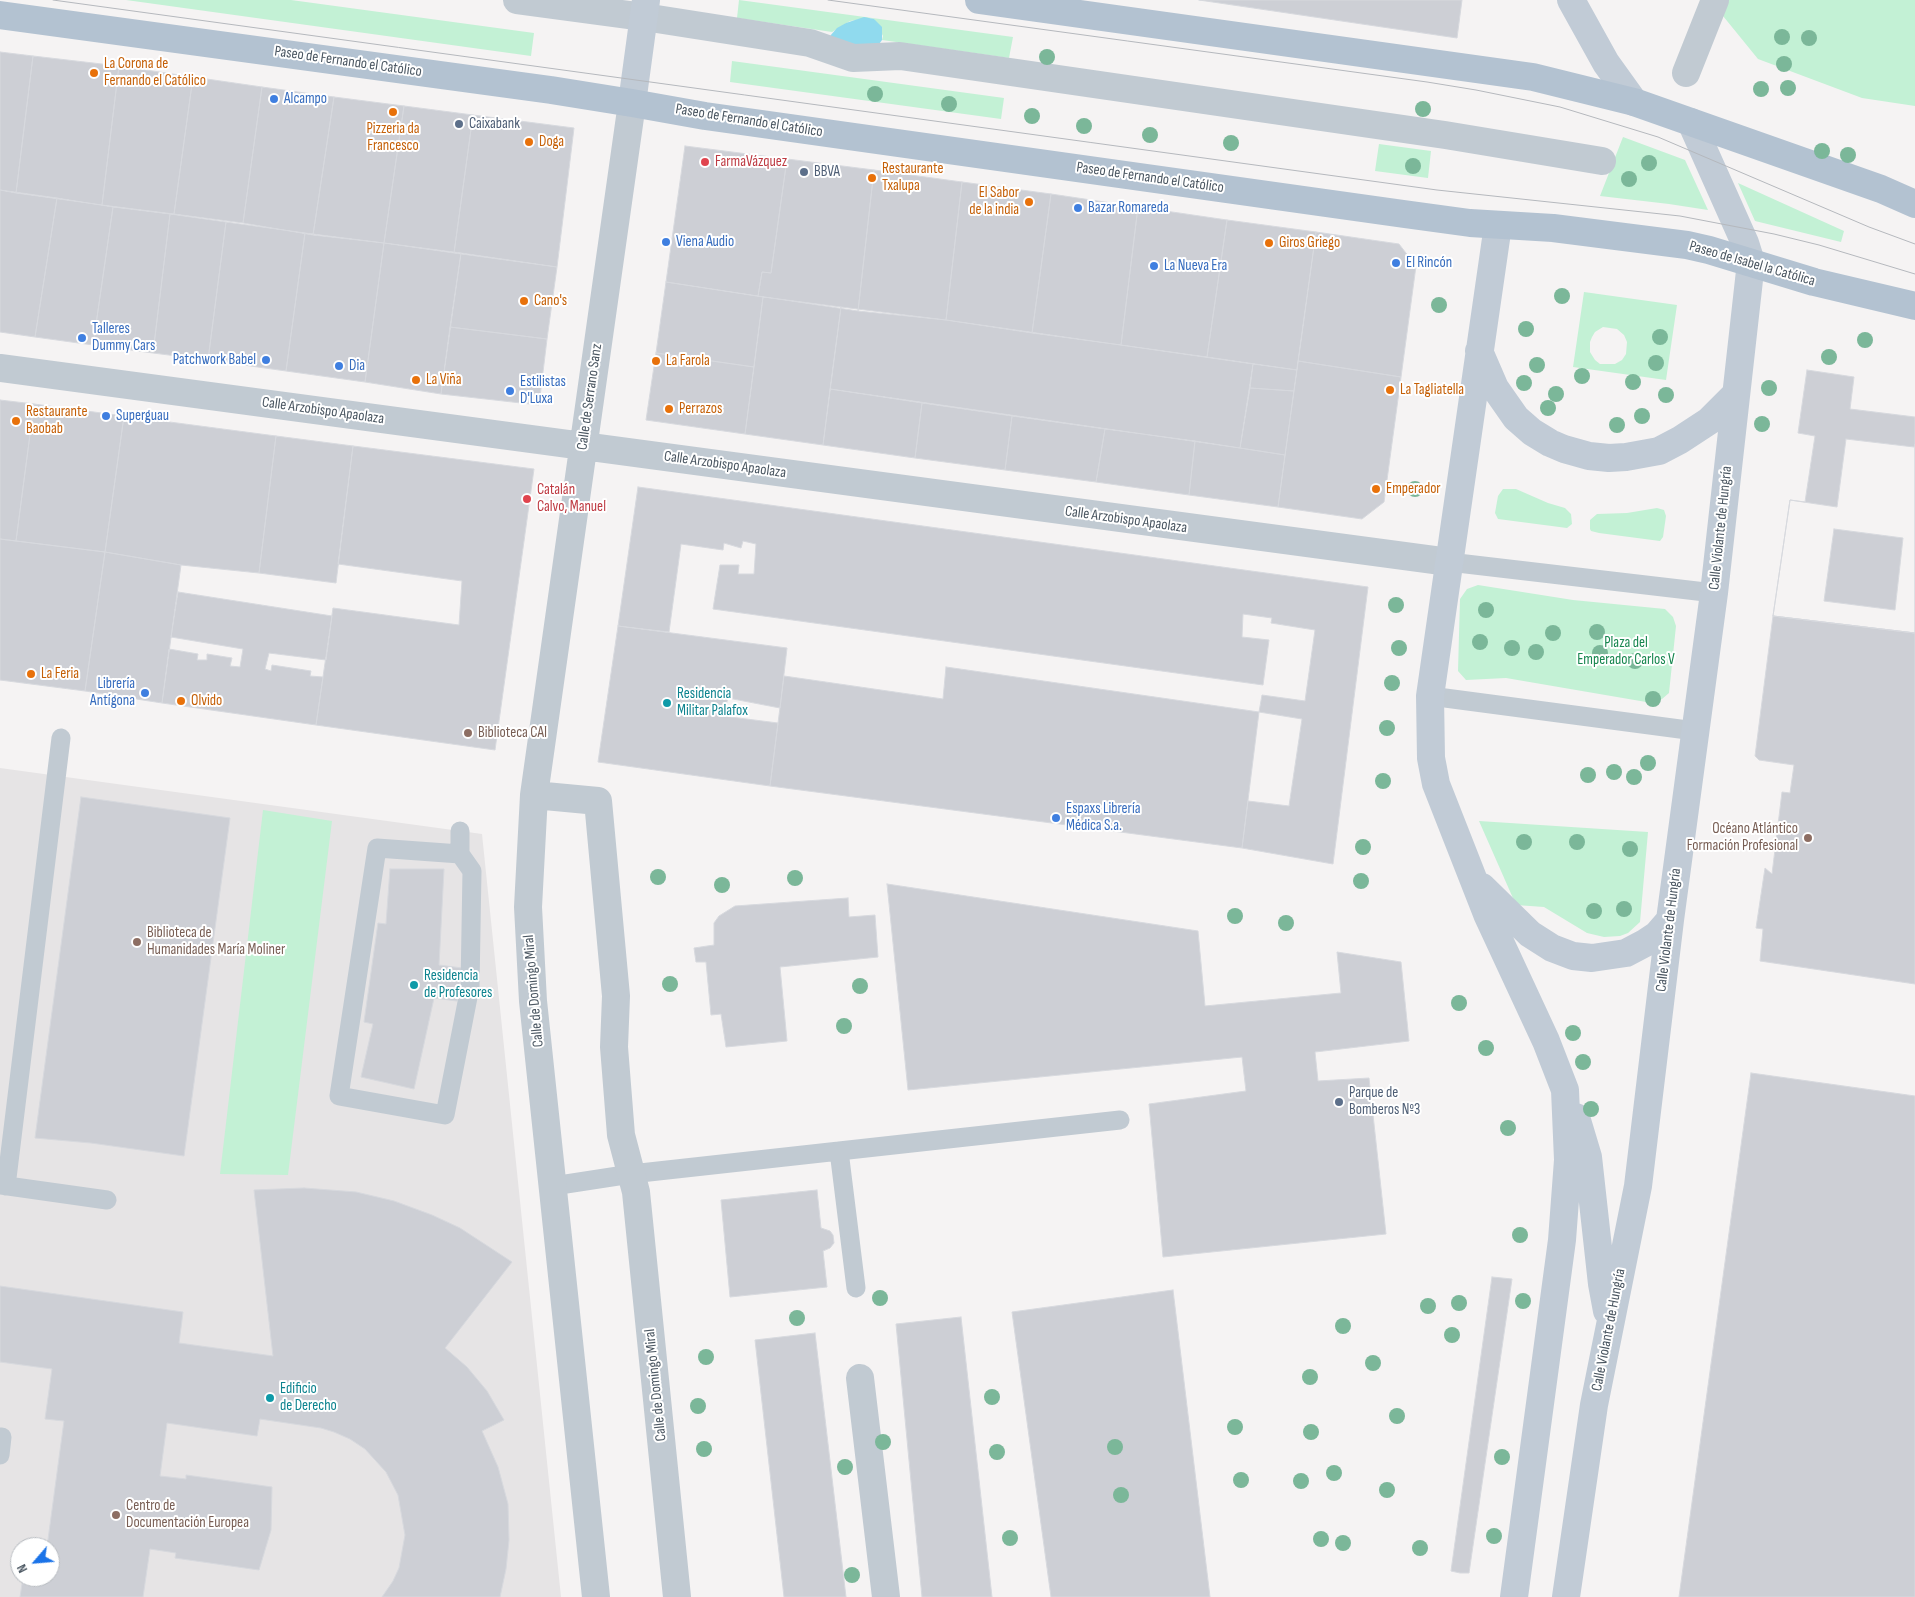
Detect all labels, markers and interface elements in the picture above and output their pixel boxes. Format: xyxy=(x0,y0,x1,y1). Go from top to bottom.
street label: Paseo de Fernando el Católico xyxy=(273,43,423,81)
place label: La Corona de Fernando el Católico xyxy=(104,55,206,90)
marker: La Corona de Fernando el Católico xyxy=(88,67,100,79)
place label: Alcampo xyxy=(284,90,327,108)
marker: Alcampo xyxy=(268,93,280,105)
street label: Paseo de Fernando el Católico xyxy=(674,100,824,142)
marker: Pizzeria da Francesco xyxy=(387,106,399,118)
place label: Caixabank xyxy=(469,115,520,133)
marker: Caixabank xyxy=(453,118,465,130)
place label: Pizzeria da Francesco xyxy=(367,120,419,155)
place label: Doga xyxy=(539,133,564,151)
marker: Doga xyxy=(523,136,535,148)
place label: FarmaVázquez xyxy=(715,153,787,171)
marker: FarmaVázquez xyxy=(699,156,711,168)
street label: Paseo de Fernando el Católico xyxy=(1075,159,1225,197)
place label: Restaurante Txalupa xyxy=(882,160,944,195)
place label: BBVA xyxy=(814,163,840,181)
marker: BBVA xyxy=(798,166,810,178)
marker: Restaurante Txalupa xyxy=(866,172,878,184)
place label: El Sabor de la india xyxy=(969,184,1019,219)
marker: El Sabor de la india xyxy=(1023,196,1035,208)
place label: Bazar Romareda xyxy=(1088,199,1169,217)
marker: Bazar Romareda xyxy=(1072,202,1084,214)
place label: Viena Audio xyxy=(676,233,734,251)
place label: Giros Griego xyxy=(1279,234,1340,252)
marker: Viena Audio xyxy=(660,236,672,248)
marker: Giros Griego xyxy=(1263,237,1275,249)
street label: Paseo de Isabel la Católica xyxy=(1687,237,1817,291)
place label: El Rincón xyxy=(1406,254,1452,272)
place label: La Nueva Era xyxy=(1164,257,1227,275)
marker: El Rincón xyxy=(1390,257,1402,269)
marker: La Nueva Era xyxy=(1148,260,1160,272)
place label: Cano's xyxy=(534,292,567,310)
marker: Cano's xyxy=(518,295,530,307)
place label: Talleres Dummy Cars xyxy=(92,320,155,355)
marker: Talleres Dummy Cars xyxy=(76,332,88,344)
street label: Calle de Serrano Sanz xyxy=(574,343,606,451)
place label: Patchwork Babel xyxy=(173,351,256,369)
place label: La Farola xyxy=(666,352,710,370)
marker: Patchwork Babel xyxy=(260,354,272,366)
marker: La Farola xyxy=(650,355,662,367)
place label: Dia xyxy=(349,357,365,375)
marker: Dia xyxy=(333,360,345,372)
place label: La Viña xyxy=(426,371,461,389)
place label: Estilistas D'Luxa xyxy=(520,373,566,408)
marker: La Viña xyxy=(410,374,422,386)
place label: La Tagliatella xyxy=(1400,381,1464,399)
marker: La Tagliatella xyxy=(1384,384,1396,396)
marker: Estilistas D'Luxa xyxy=(504,385,516,397)
street label: Calle Arzobispo Apaolaza xyxy=(261,394,385,428)
place label: Perrazos xyxy=(679,400,722,418)
place label: Restaurante Baobab xyxy=(26,403,88,438)
marker: Perrazos xyxy=(663,403,675,415)
place label: Superguau xyxy=(116,407,169,425)
marker: Superguau xyxy=(100,410,112,422)
marker: Restaurante Baobab xyxy=(10,415,22,427)
street label: Calle Arzobispo Apaolaza xyxy=(663,448,787,482)
street label: Calle Violante de Hungría xyxy=(1706,465,1736,591)
place label: Emperador xyxy=(1386,480,1441,498)
place label: Catalán Calvo, Manuel xyxy=(537,481,606,516)
marker: Emperador xyxy=(1370,483,1382,495)
marker: Catalán Calvo, Manuel xyxy=(521,493,533,505)
street label: Calle Arzobispo Apaolaza xyxy=(1064,503,1188,537)
park label: Plaza del Emperador Carlos V xyxy=(1577,634,1675,669)
place label: La Feria xyxy=(41,665,79,683)
marker: La Feria xyxy=(25,668,37,680)
place label: Librería Antígona xyxy=(90,675,135,710)
place label: Residencia Militar Palafox xyxy=(677,685,748,720)
marker: Librería Antígona xyxy=(139,687,151,699)
place label: Olvido xyxy=(191,692,222,710)
marker: Olvido xyxy=(175,695,187,707)
marker: Residencia Militar Palafox xyxy=(661,697,673,709)
place label: Biblioteca CAI xyxy=(478,724,547,742)
marker: Biblioteca CAI xyxy=(462,727,474,739)
place label: Espaxs Librería Médica S.a. xyxy=(1066,800,1140,835)
marker: Espaxs Librería Médica S.a. xyxy=(1050,812,1062,824)
place label: Océano Atlántico Formación Profesional xyxy=(1687,820,1798,855)
marker: Océano Atlántico Formación Profesional xyxy=(1802,832,1814,844)
street label: Calle Violante de Hungría xyxy=(1652,867,1686,993)
place label: Biblioteca de Humanidades María Moliner xyxy=(147,924,285,959)
street label: Calle de Domingo Miral xyxy=(520,934,548,1048)
marker: Biblioteca de Humanidades María Moliner xyxy=(131,936,143,948)
place label: Residencia de Profesores xyxy=(424,967,492,1002)
marker: Residencia de Profesores xyxy=(408,979,420,991)
place label: Parque de Bomberos Nº3 xyxy=(1349,1084,1420,1119)
marker: Parque de Bomberos Nº3 xyxy=(1333,1096,1345,1108)
street label: Calle Violante de Hungría xyxy=(1588,1267,1630,1393)
street label: Calle de Domingo Miral xyxy=(641,1328,671,1442)
place label: Edificio de Derecho xyxy=(280,1380,337,1415)
marker: Edificio de Derecho xyxy=(264,1392,276,1404)
place label: Centro de Documentación Europea xyxy=(126,1497,249,1532)
marker: Centro de Documentación Europea xyxy=(110,1509,122,1521)
north arrow xyxy=(10,1537,60,1587)
text: N xyxy=(13,1561,31,1576)

